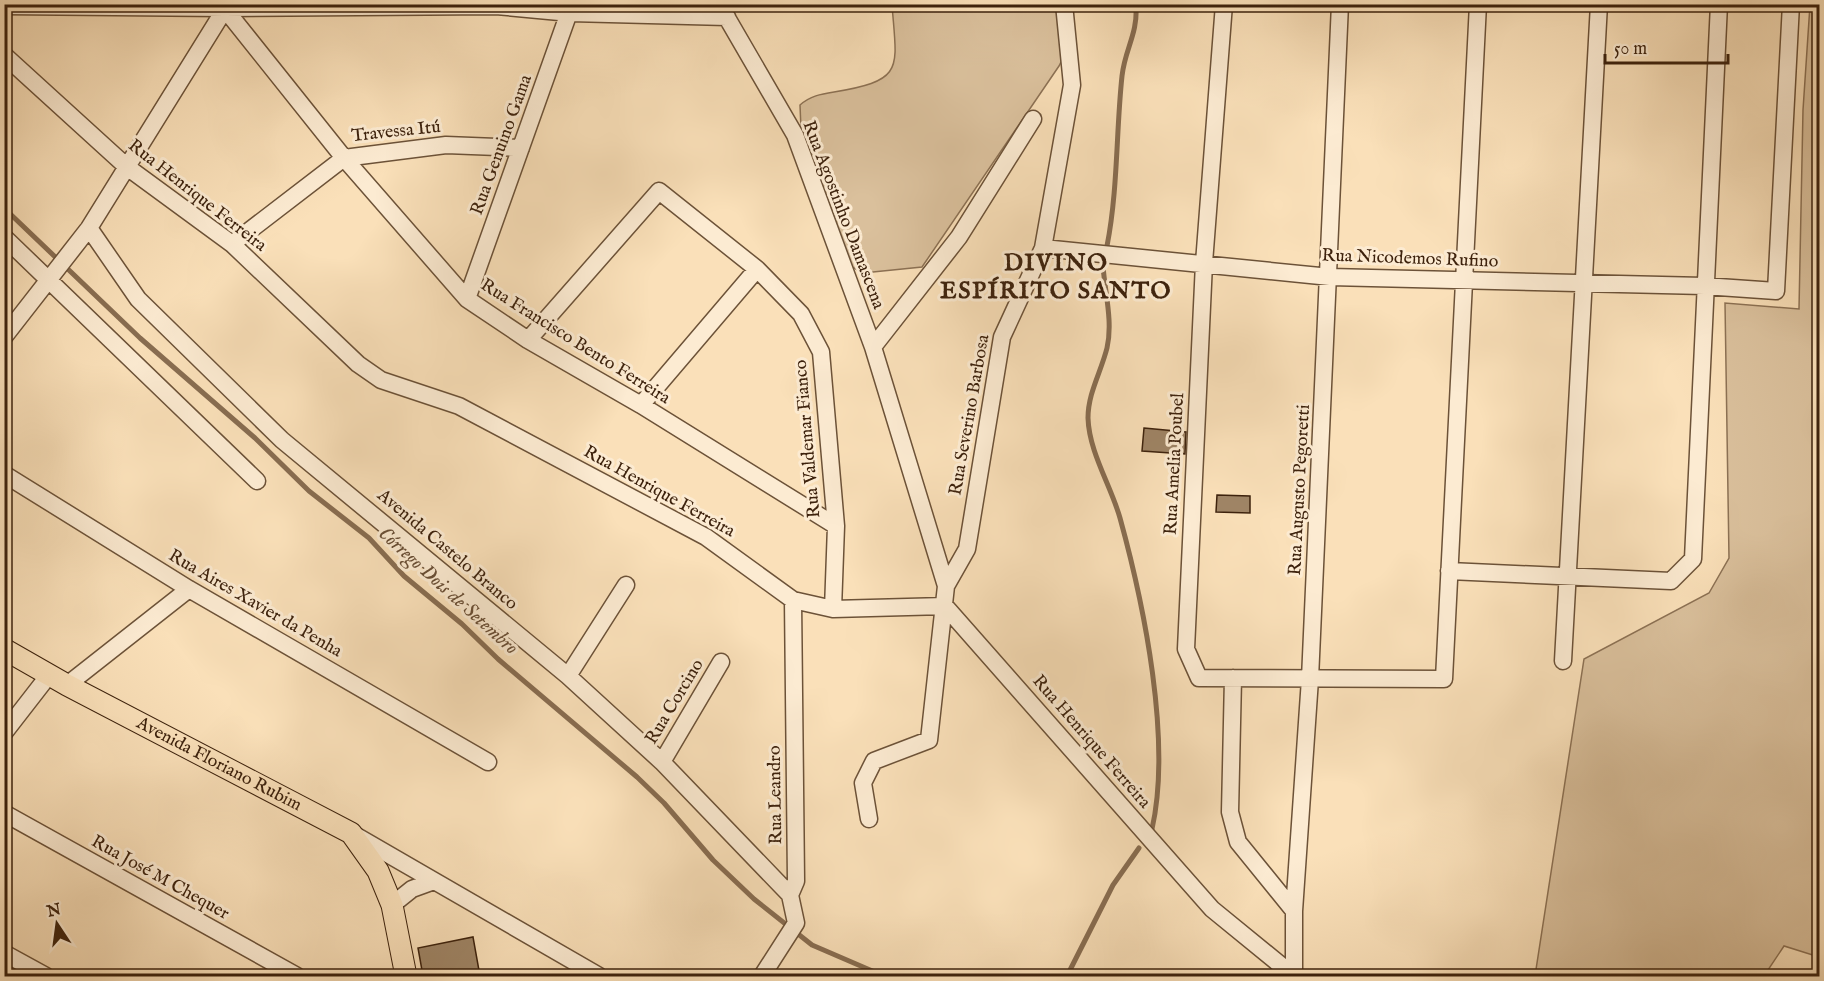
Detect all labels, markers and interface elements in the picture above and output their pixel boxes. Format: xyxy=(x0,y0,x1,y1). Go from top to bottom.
scale bar xyxy=(1605,27,1728,65)
text: 50 m xyxy=(1614,38,1647,61)
street label: Rua Genuino Gama xyxy=(466,71,538,218)
street label: Travessa Itú xyxy=(350,116,442,148)
street label: Rua Agostinho Damascena xyxy=(796,118,890,313)
street label: Rua Henrique Ferreira xyxy=(123,135,271,257)
street label: Rua Nicodemos Rufino xyxy=(1321,244,1499,274)
district label: DIVINO ESPÍRITO SANTO xyxy=(940,248,1172,307)
street label: Rua Francisco Bento Ferreira xyxy=(476,274,674,410)
street label: Rua Severino Barbosa xyxy=(945,333,995,497)
street label: Rua Valdemar Fianco xyxy=(790,358,826,519)
street label: Rua Amelia Poubel xyxy=(1160,392,1190,536)
street label: Rua Augusto Pegoretti xyxy=(1284,404,1316,576)
street label: Rua Henrique Ferreira xyxy=(579,441,739,543)
street label: Avenida Castelo Branco xyxy=(371,484,522,616)
water label: Córrego Dois de Setembro xyxy=(372,522,523,661)
street label: Rua Aires Xavier da Penha xyxy=(164,545,346,663)
street label: Rua Corcino xyxy=(641,655,710,749)
street label: Rua Henrique Ferreira xyxy=(1027,670,1155,814)
street label: Avenida Floriano Rubim xyxy=(132,711,306,817)
street label: Rua Leandro xyxy=(764,745,788,845)
street label: Rua José M Chequer xyxy=(87,831,233,926)
north arrow xyxy=(27,894,87,954)
text: N xyxy=(44,900,63,923)

